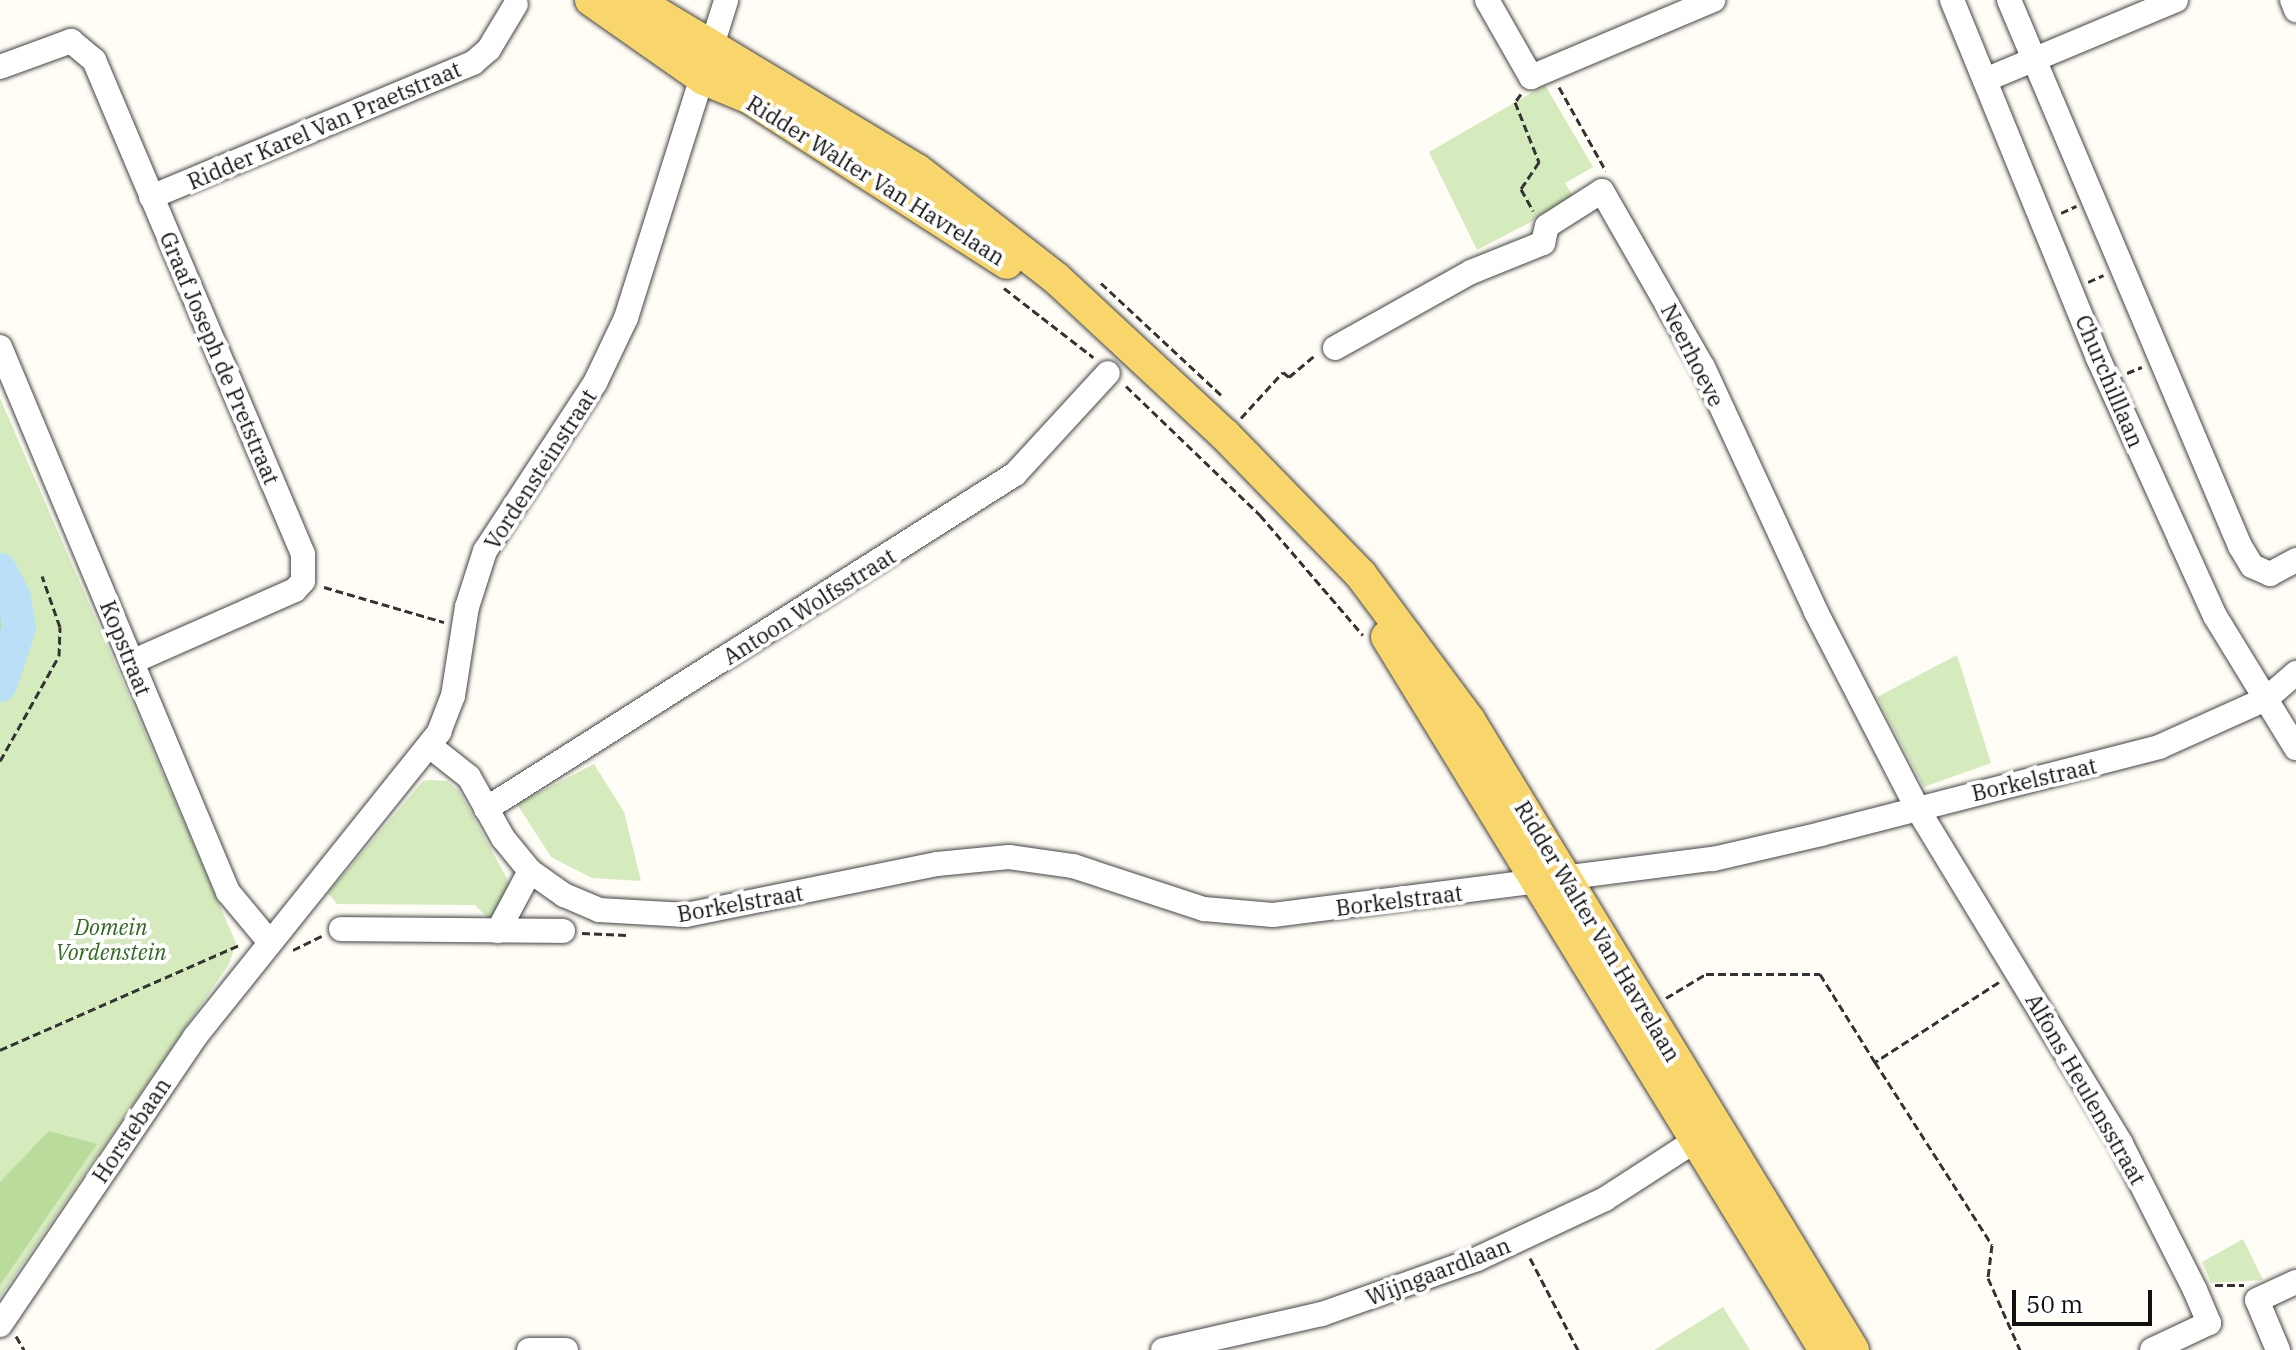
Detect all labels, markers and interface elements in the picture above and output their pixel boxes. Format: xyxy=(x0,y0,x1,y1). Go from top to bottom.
street label: Ridder Karel Van Praetstraat xyxy=(183,55,465,195)
street label: Ridder Walter Van Havrelaan xyxy=(742,89,1010,271)
street label: Graaf Joseph de Pretstraat xyxy=(155,228,285,488)
street label: Neerhoeve xyxy=(1656,299,1730,411)
street label: Churchilllaan xyxy=(2070,311,2150,451)
street label: Vordensteinstraat xyxy=(478,384,602,554)
street label: Antoon Wolfsstraat xyxy=(718,542,900,670)
street label: Kopstraat xyxy=(95,596,157,700)
street label: Borkelstraat xyxy=(1969,752,2099,806)
street label: Ridder Walter Van Havrelaan xyxy=(1510,796,1686,1066)
street label: Borkelstraat xyxy=(675,879,805,927)
street label: Borkelstraat xyxy=(1334,879,1464,921)
park label: Domein Vordenstein xyxy=(55,913,167,964)
street label: Alfons Heulensstraat xyxy=(2020,989,2152,1189)
street label: Horstebaan xyxy=(86,1072,176,1188)
street label: Wijngaardlaan xyxy=(1362,1231,1514,1311)
scale bar xyxy=(2016,1274,2156,1324)
text: 50 m xyxy=(2026,1288,2083,1320)

